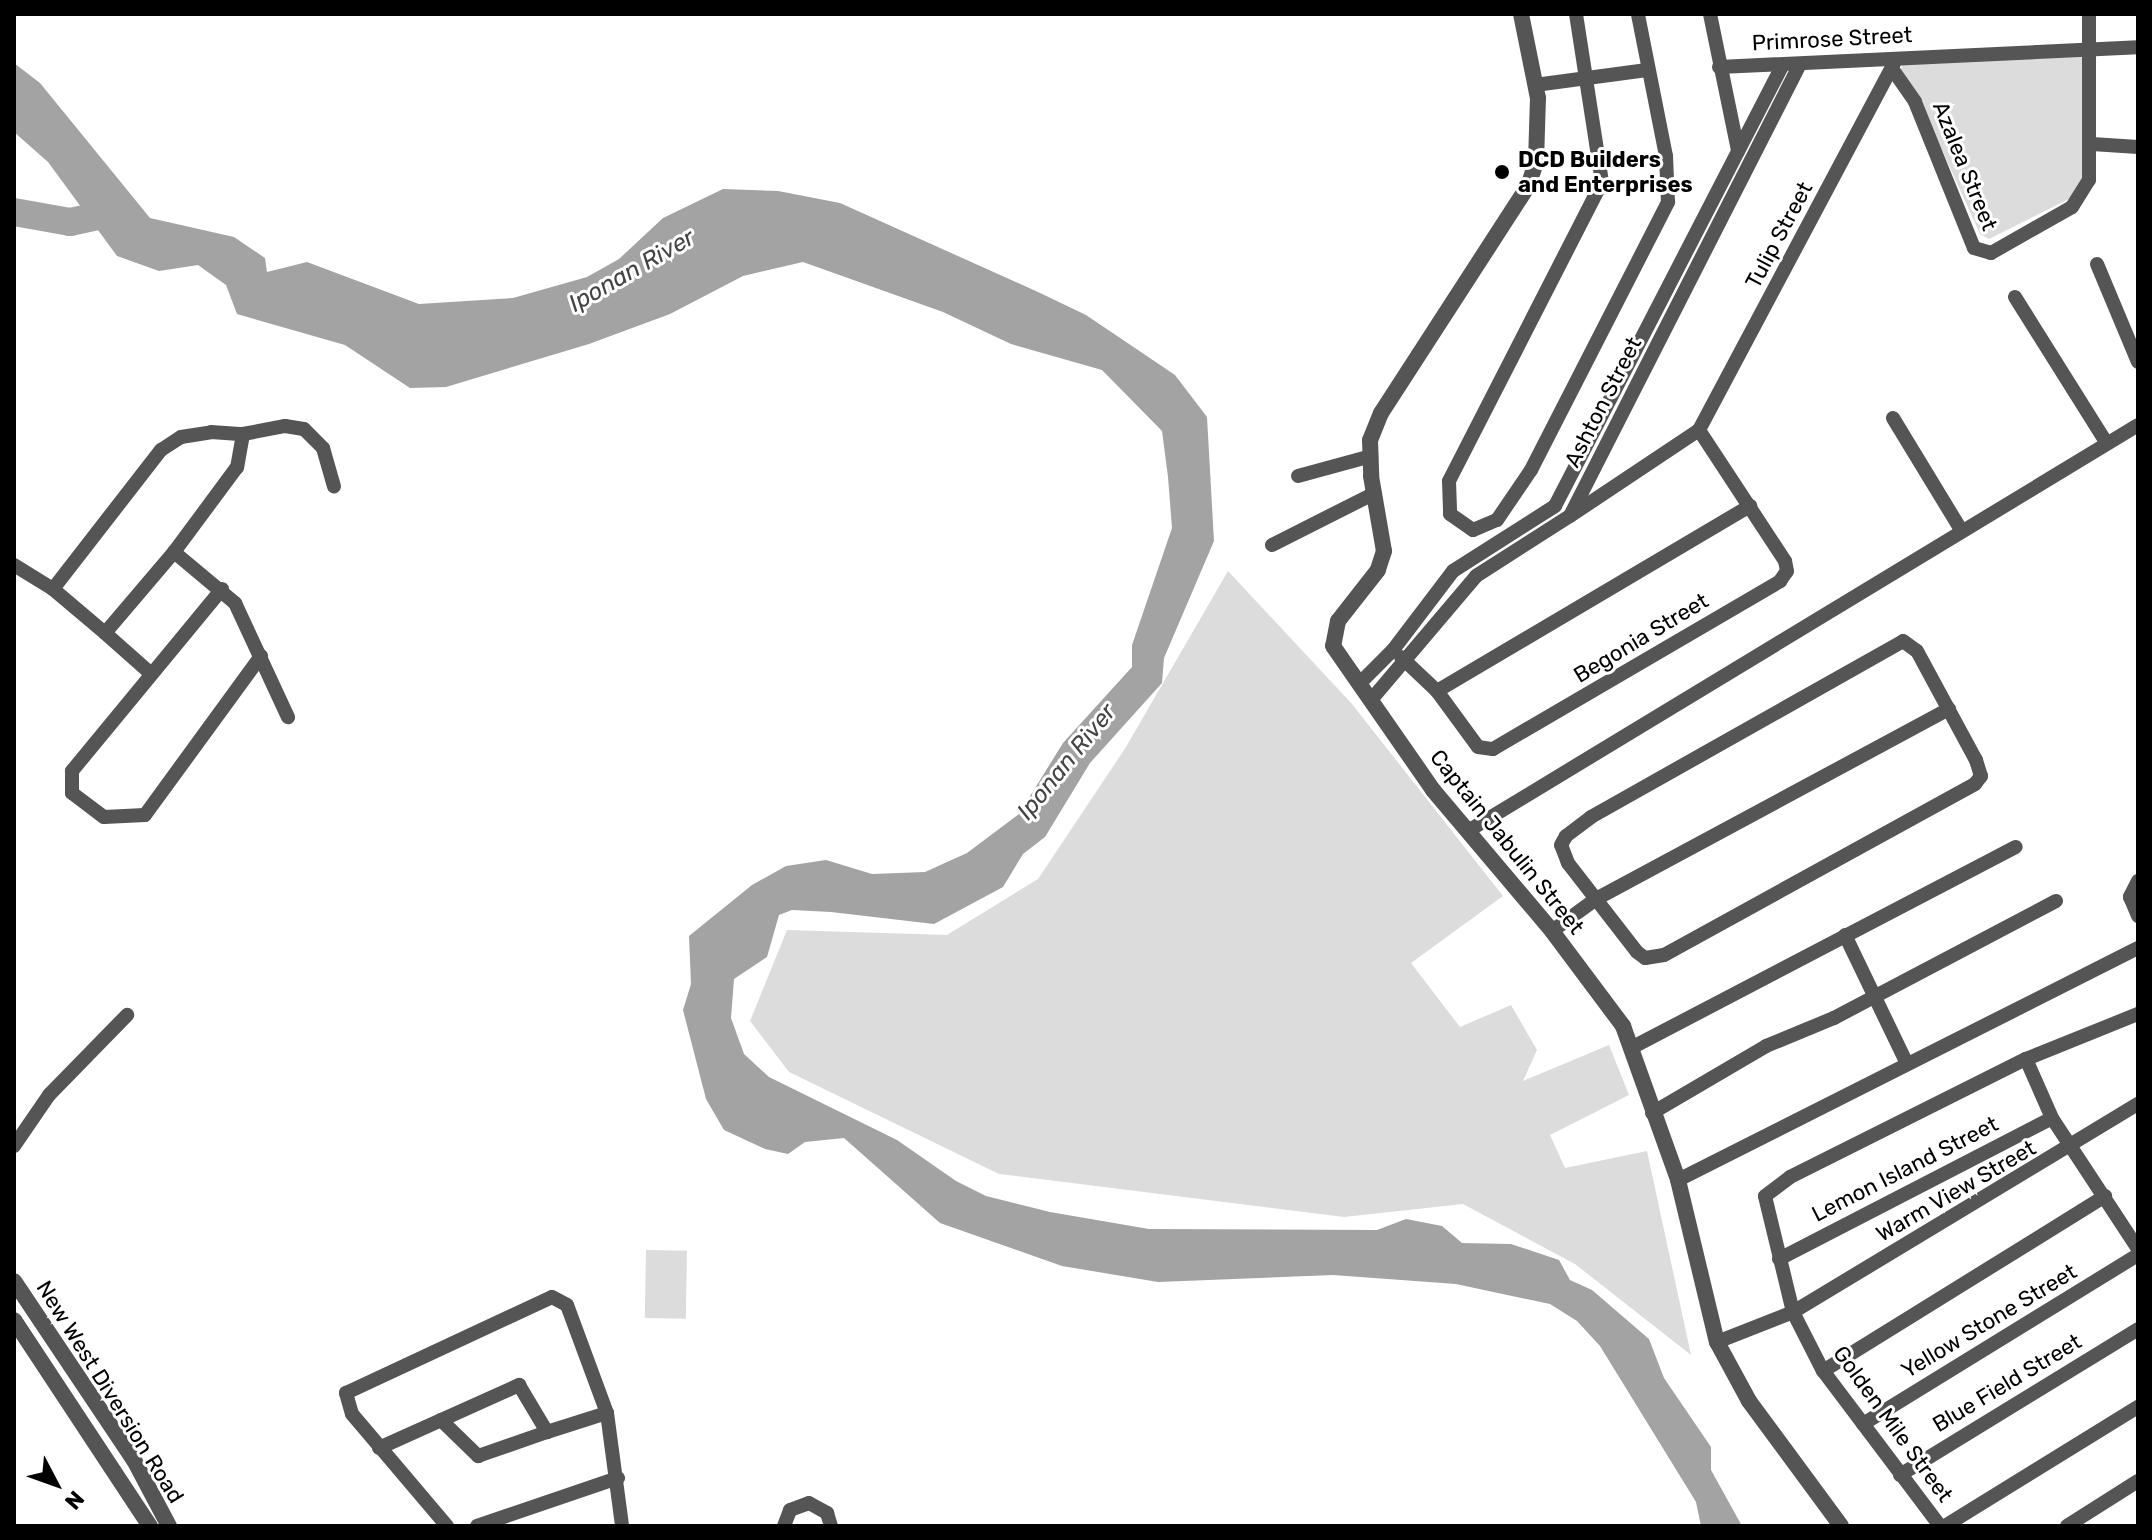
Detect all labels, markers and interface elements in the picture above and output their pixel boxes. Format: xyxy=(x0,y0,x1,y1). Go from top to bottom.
street label: Primrose Street xyxy=(1751,22,1913,56)
street label: Azalea Street xyxy=(1927,98,2003,234)
place label: DCD Builders and Enterprises xyxy=(1518,146,1693,198)
marker: DCD Builders and Enterprises xyxy=(1493,163,1511,181)
street label: Tulip Street xyxy=(1740,177,1818,293)
water label: Iponan River xyxy=(564,223,700,319)
street label: Ashton Street xyxy=(1559,332,1647,472)
street label: Begonia Street xyxy=(1569,587,1713,689)
water label: Iponan River xyxy=(1012,698,1122,826)
street label: Captain Jabulin Street xyxy=(1424,744,1590,940)
street label: Lemon Island Street xyxy=(1807,1111,2003,1227)
street label: Warm View Street xyxy=(1871,1134,2041,1248)
street label: Yellow Stone Street xyxy=(1896,1258,2082,1384)
street label: New West Diversion Road xyxy=(30,1276,190,1508)
street label: Blue Field Street xyxy=(1928,1328,2086,1438)
street label: Golden Mile Street xyxy=(1827,1341,1959,1507)
north arrow xyxy=(16,1444,96,1524)

